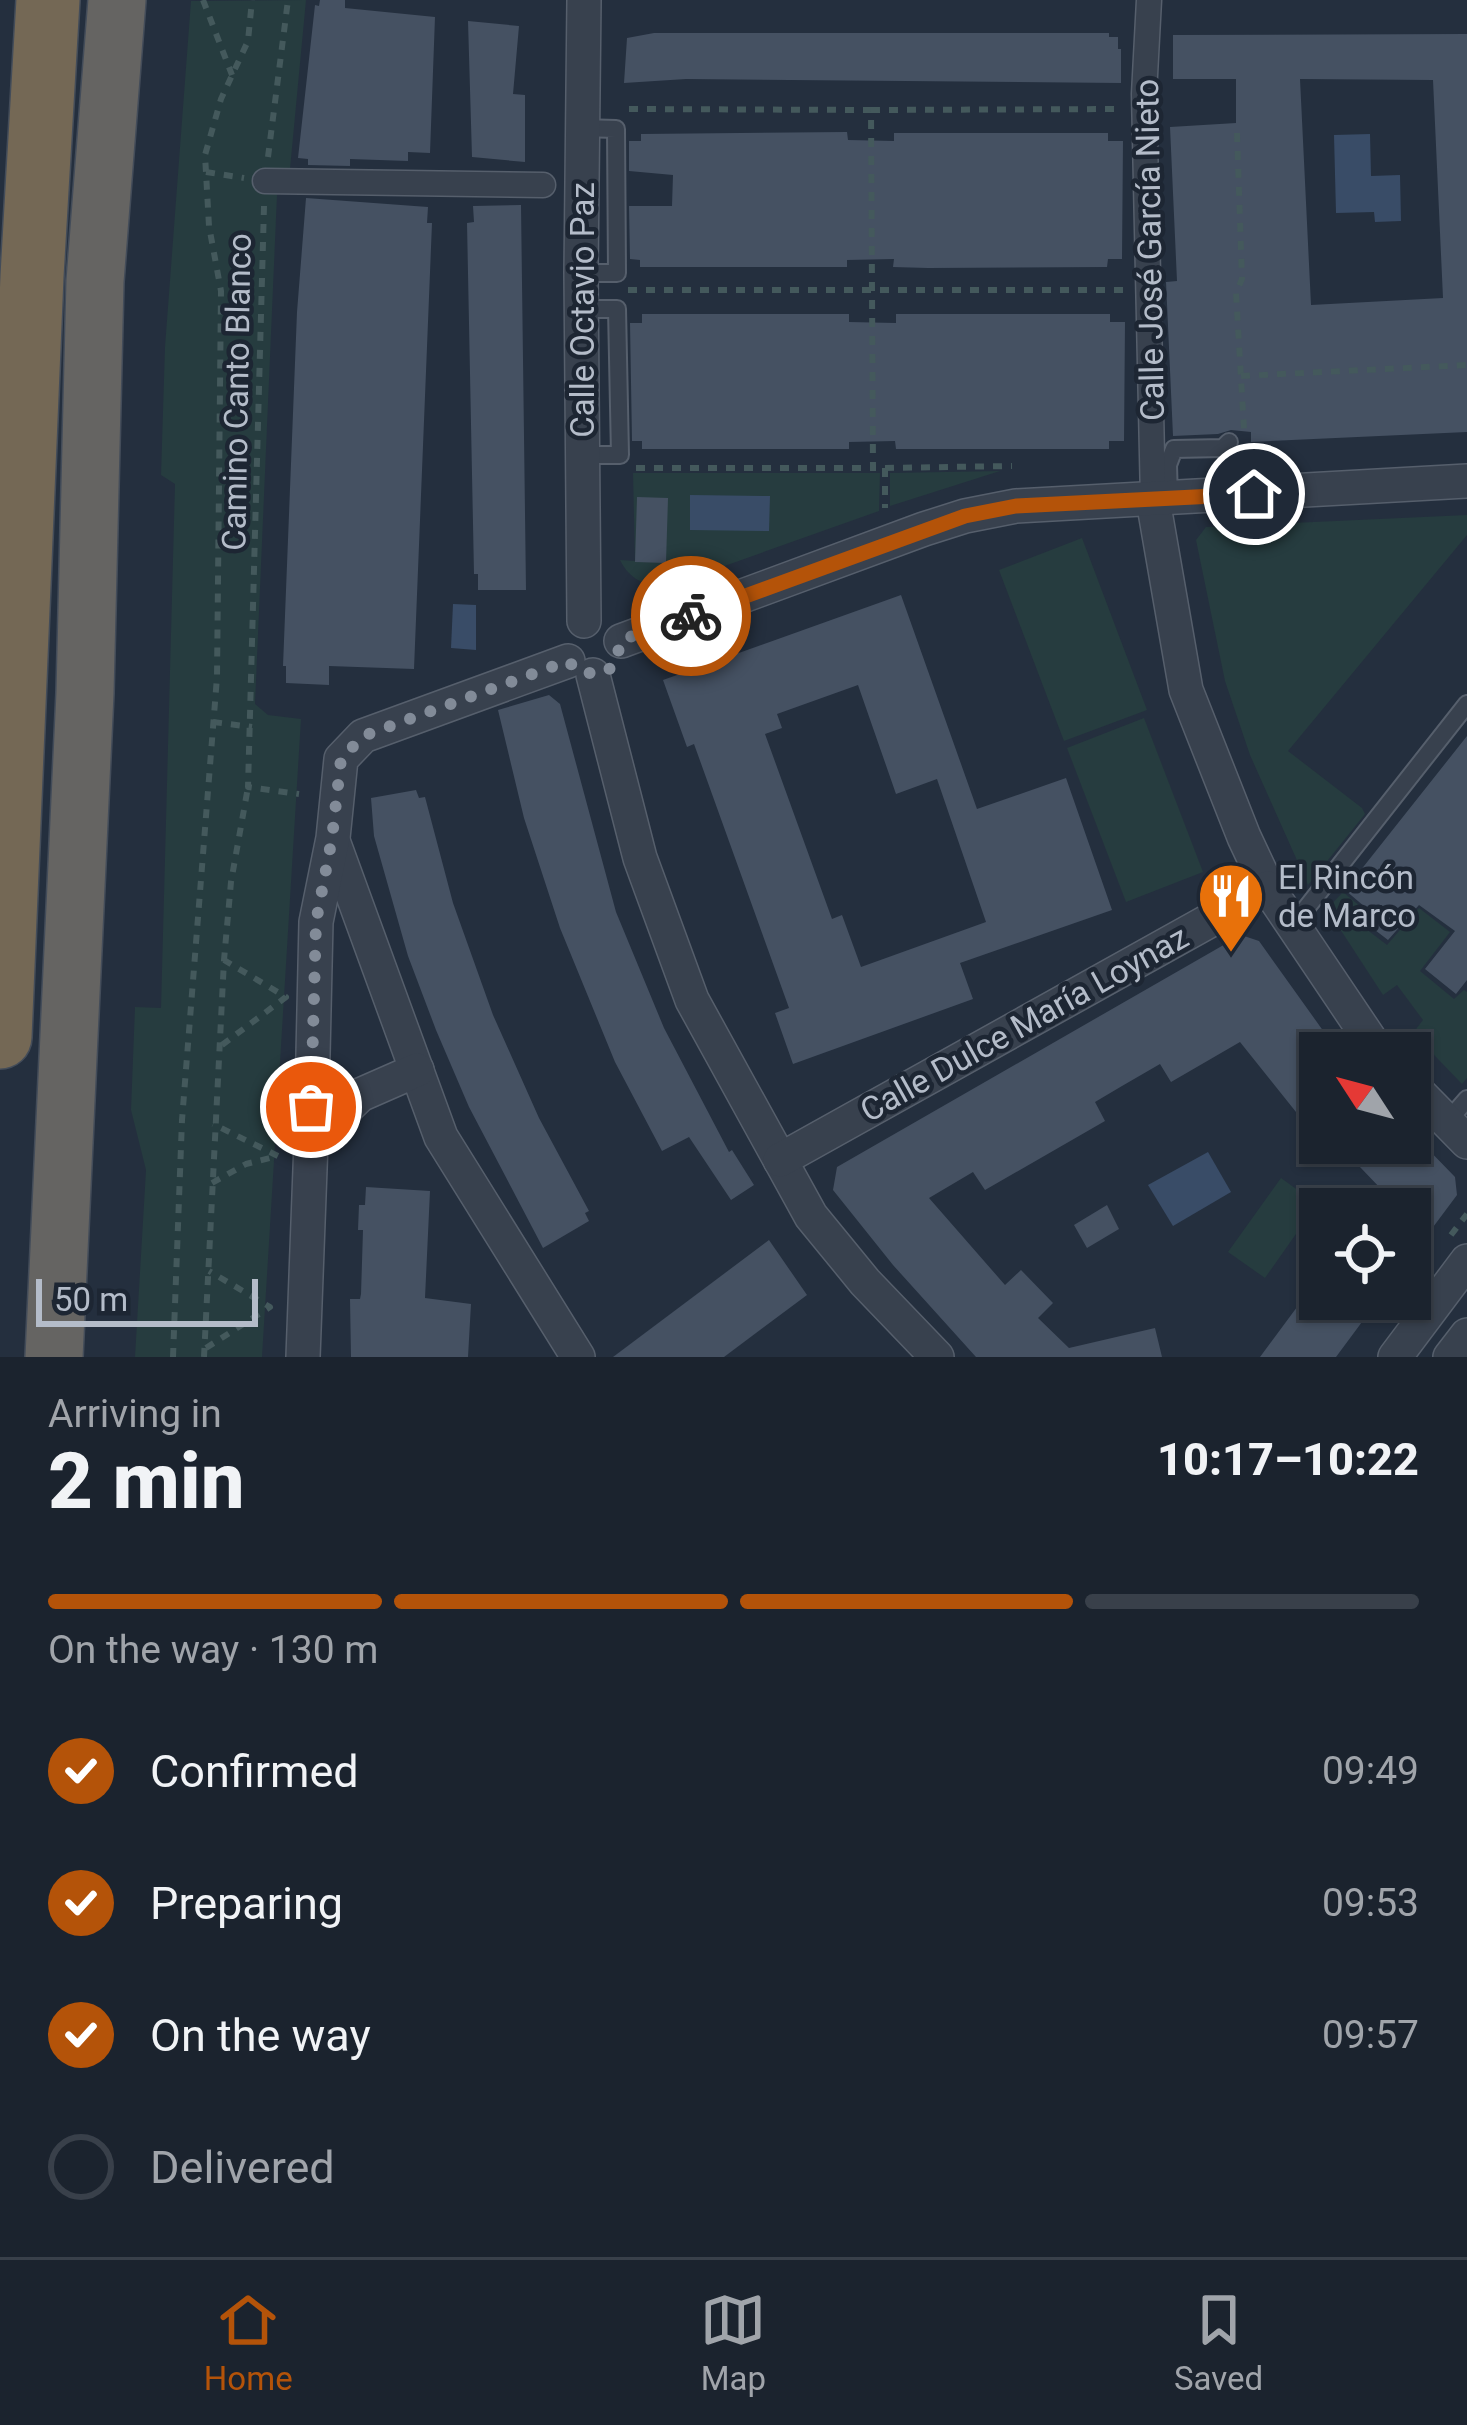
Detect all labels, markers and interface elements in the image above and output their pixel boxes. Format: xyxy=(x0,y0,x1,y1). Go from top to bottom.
street label: Calle José García Nieto xyxy=(1127,79,1172,421)
street label: Calle Octavio Paz xyxy=(563,182,602,438)
street label: Camino Canto Blanco xyxy=(214,233,259,551)
pin xyxy=(1203,443,1305,545)
icon: home xyxy=(1221,461,1287,527)
courier xyxy=(631,556,751,676)
icon: bike xyxy=(658,583,724,649)
place label: El Rincón de Marco xyxy=(1278,858,1416,935)
restaurant icon: El Rincón de Marco xyxy=(1196,861,1266,955)
street label: Calle Dulce María Loynaz xyxy=(854,917,1195,1130)
north arrow xyxy=(1299,1032,1431,1164)
map controls xyxy=(1299,1032,1431,1320)
pin xyxy=(260,1056,362,1158)
icon: bag xyxy=(278,1074,344,1140)
button: locate xyxy=(1299,1188,1431,1320)
scale bar xyxy=(36,1273,258,1326)
text: 50 m xyxy=(54,1280,128,1319)
text: Arriving in xyxy=(48,1391,222,1437)
text: 10:17–10:22 xyxy=(1157,1433,1419,1486)
text: 2 min xyxy=(48,1436,245,1527)
text: On the way · 130 m xyxy=(48,1627,379,1673)
icon: check xyxy=(48,1738,114,1804)
text: Confirmed xyxy=(150,1745,359,1798)
text: 09:49 xyxy=(1322,1748,1419,1794)
icon: check xyxy=(48,1870,114,1936)
text: Preparing xyxy=(150,1877,343,1930)
text: 09:53 xyxy=(1322,1880,1419,1926)
icon: check xyxy=(48,2002,114,2068)
text: On the way xyxy=(150,2009,371,2062)
text: 09:57 xyxy=(1322,2012,1419,2058)
text: Delivered xyxy=(150,2141,335,2194)
tab: Home xyxy=(204,2287,293,2398)
tab: Map xyxy=(700,2287,766,2398)
tab: Saved xyxy=(1174,2287,1263,2398)

